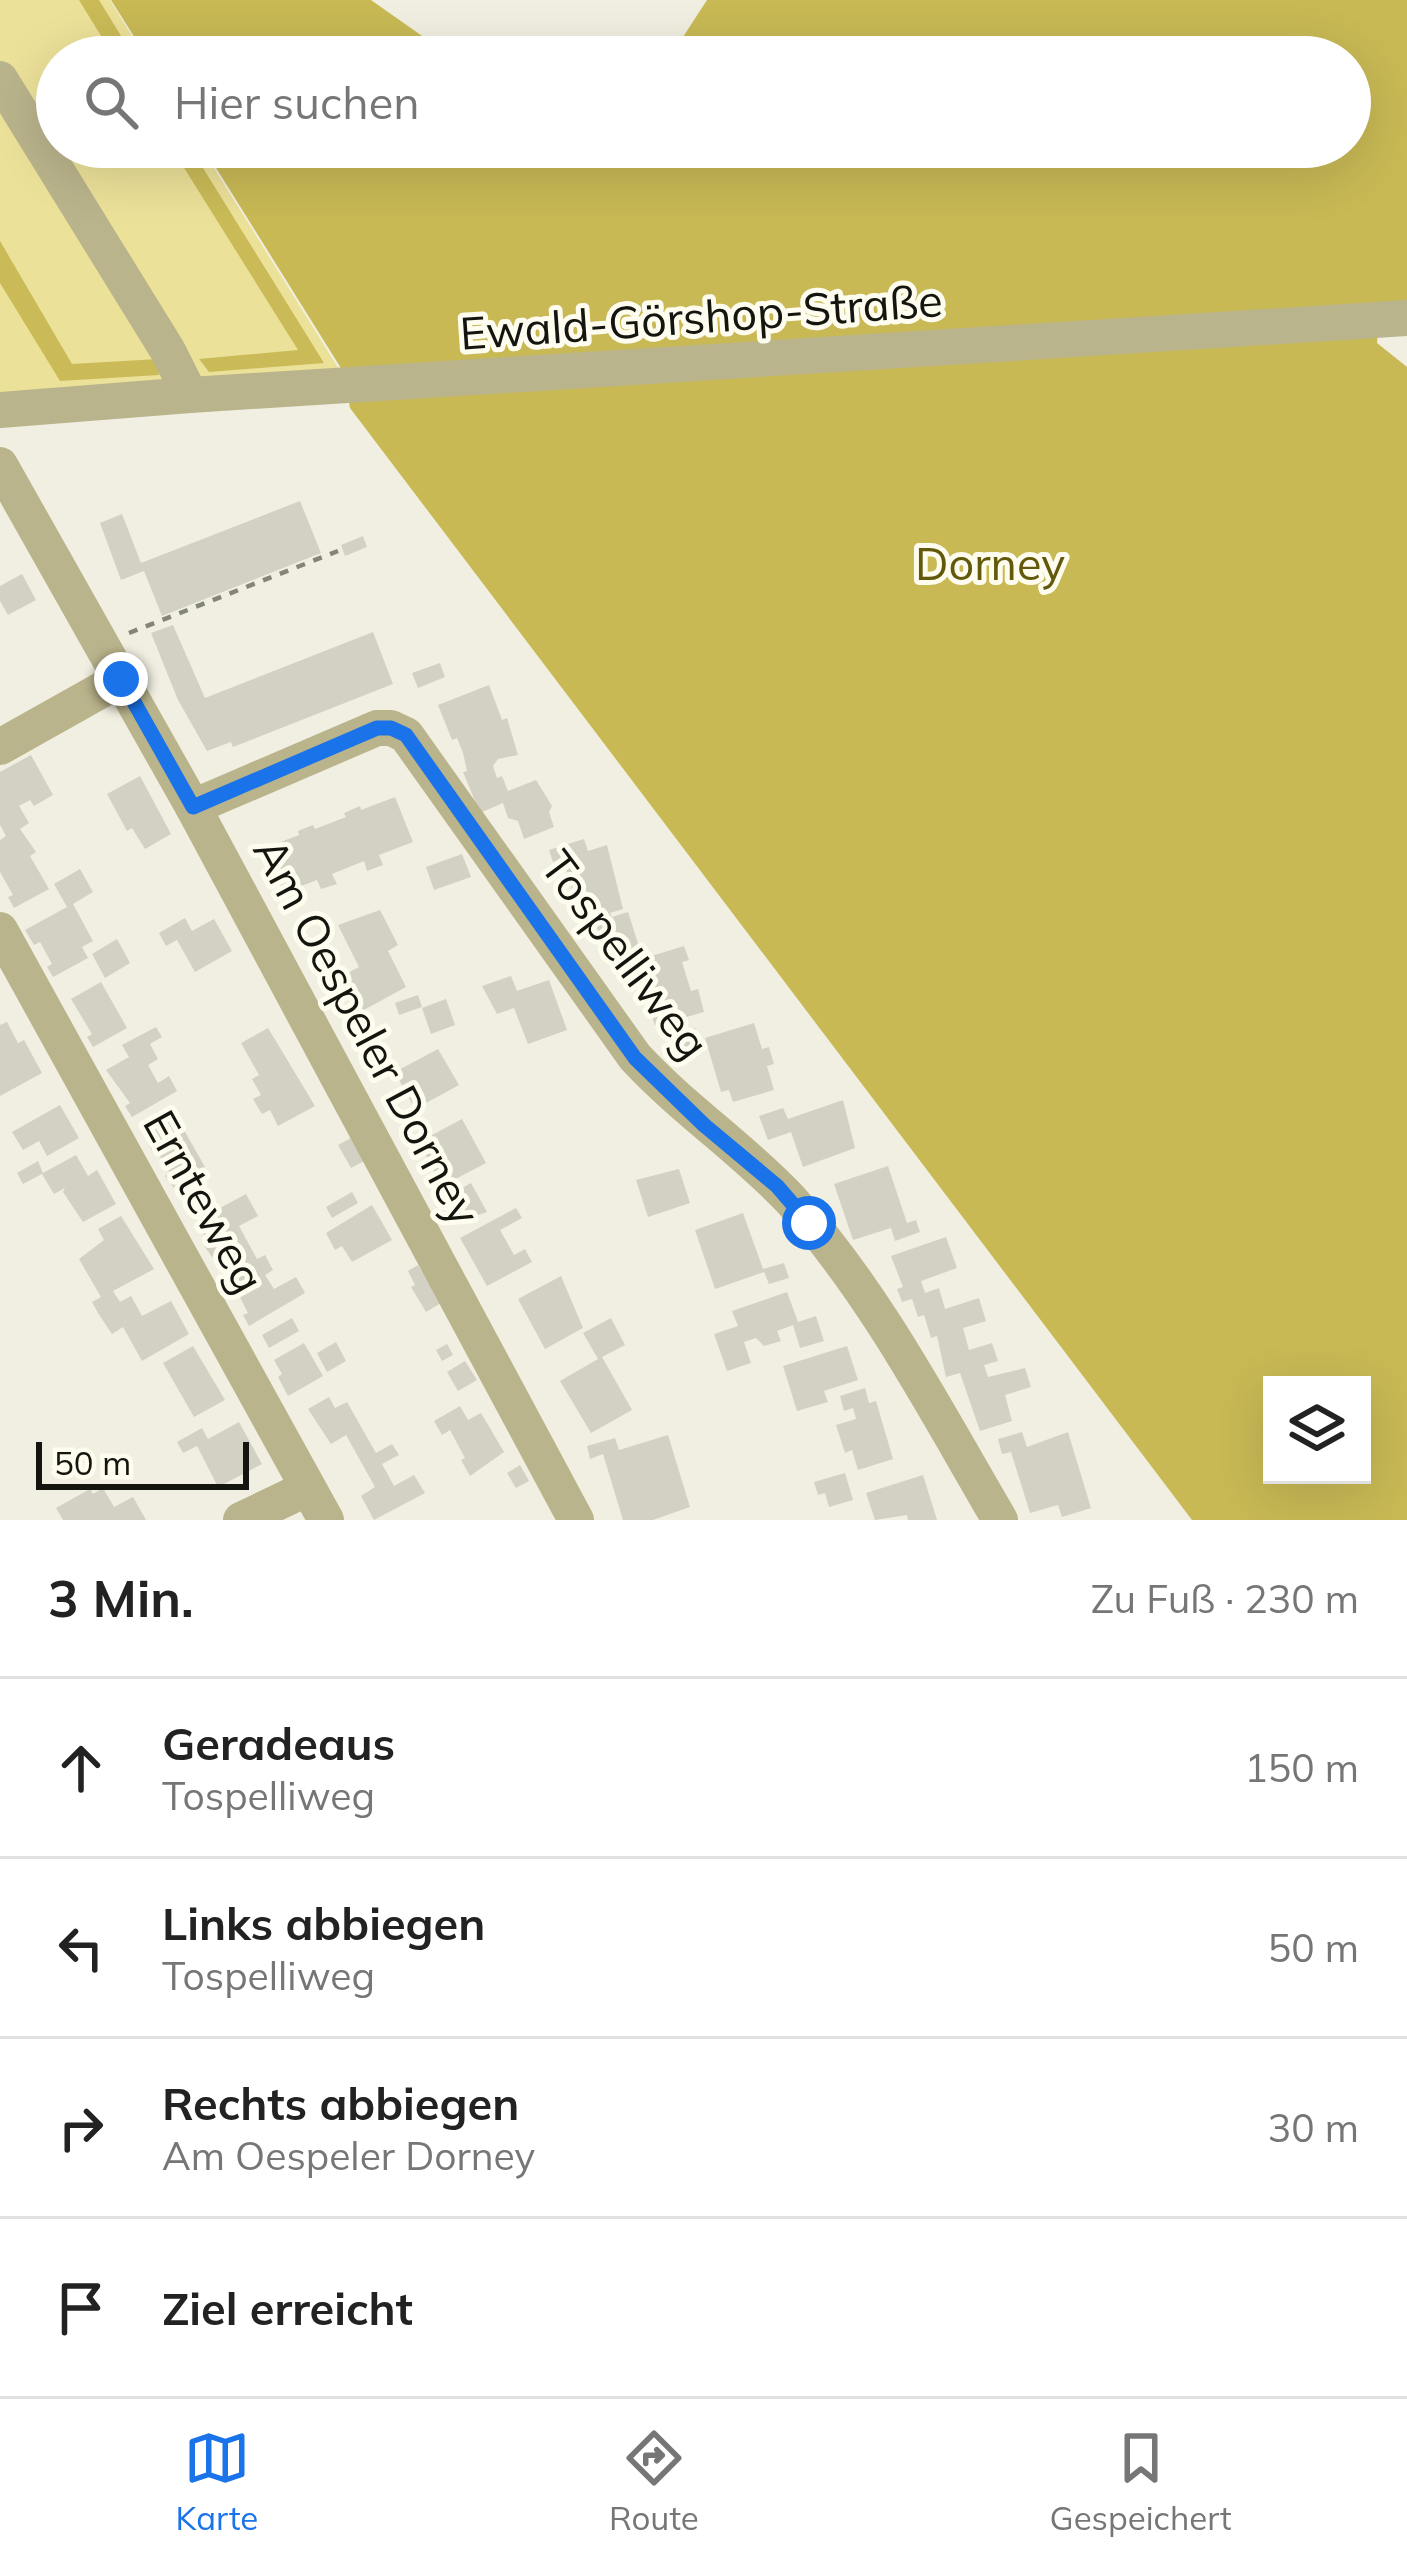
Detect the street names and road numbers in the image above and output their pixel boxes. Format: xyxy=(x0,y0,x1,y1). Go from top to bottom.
street label: Ewald-Görshop-Straße xyxy=(458,271,944,361)
street label: Am Oespeler Dorney xyxy=(242,828,494,1234)
street label: Tospelliweg xyxy=(530,839,722,1069)
street label: Ernteweg xyxy=(132,1100,278,1302)

